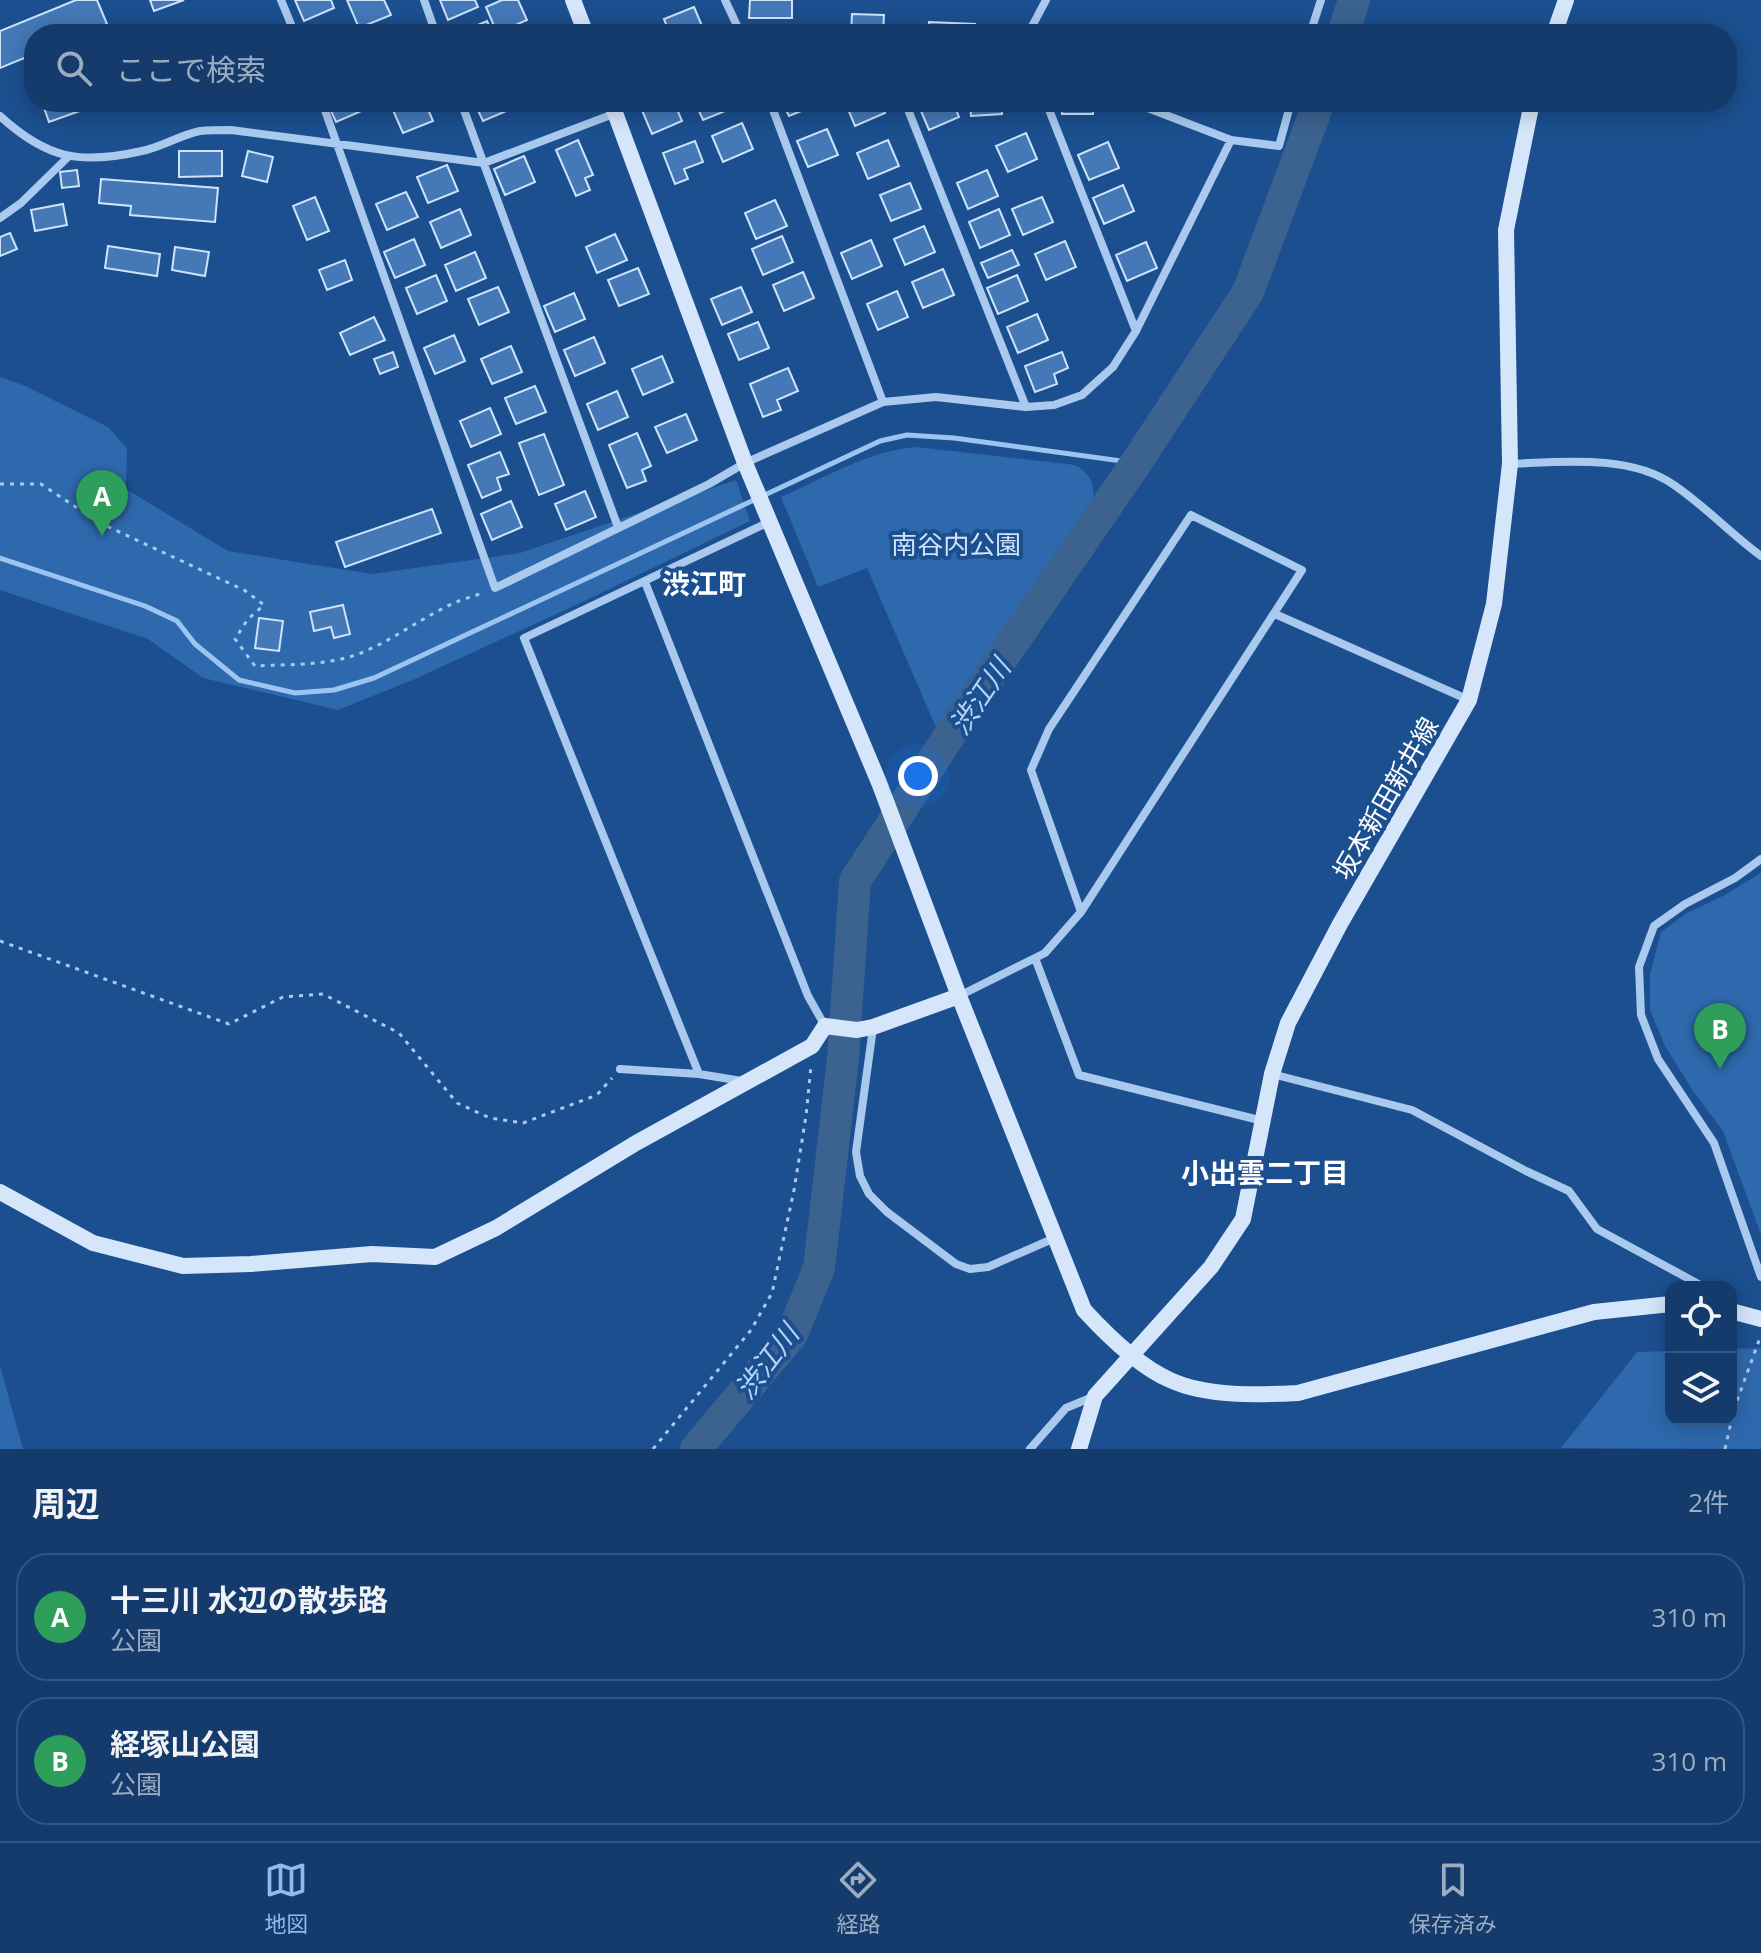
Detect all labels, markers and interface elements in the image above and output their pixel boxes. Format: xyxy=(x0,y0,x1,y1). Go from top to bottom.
search box xyxy=(24,24,1737,112)
icon: search xyxy=(52,46,96,90)
text: ここで検索 xyxy=(116,49,266,90)
pin: A xyxy=(76,470,128,536)
park label: 南谷内公園 xyxy=(891,526,1021,562)
district label: 渋江町 xyxy=(662,564,746,602)
water label: 渋江川 xyxy=(940,648,1020,741)
street label: 坂本新田新井線 xyxy=(1324,710,1446,886)
your location xyxy=(898,756,938,796)
pin: B xyxy=(1694,1003,1746,1069)
district label: 小出雲二丁目 xyxy=(1181,1153,1349,1191)
map controls xyxy=(1665,1281,1737,1425)
button: locate xyxy=(1665,1281,1737,1353)
water label: 渋江川 xyxy=(726,1314,808,1406)
button: layers xyxy=(1665,1353,1737,1425)
text: 周辺 xyxy=(32,1480,100,1526)
text: 2件 xyxy=(1688,1484,1729,1520)
text: 十三川 水辺の散歩路 xyxy=(110,1579,388,1620)
text: A xyxy=(51,1599,69,1635)
text: 310 m xyxy=(1652,1599,1727,1635)
text: 公園 xyxy=(110,1622,162,1658)
text: 経塚山公園 xyxy=(110,1723,260,1764)
text: B xyxy=(51,1743,69,1779)
text: 310 m xyxy=(1652,1743,1727,1779)
text: 公園 xyxy=(110,1766,162,1802)
tab: 地図 xyxy=(264,1858,308,1938)
tab: 経路 xyxy=(836,1858,881,1938)
tab: 保存済み xyxy=(1409,1858,1497,1938)

